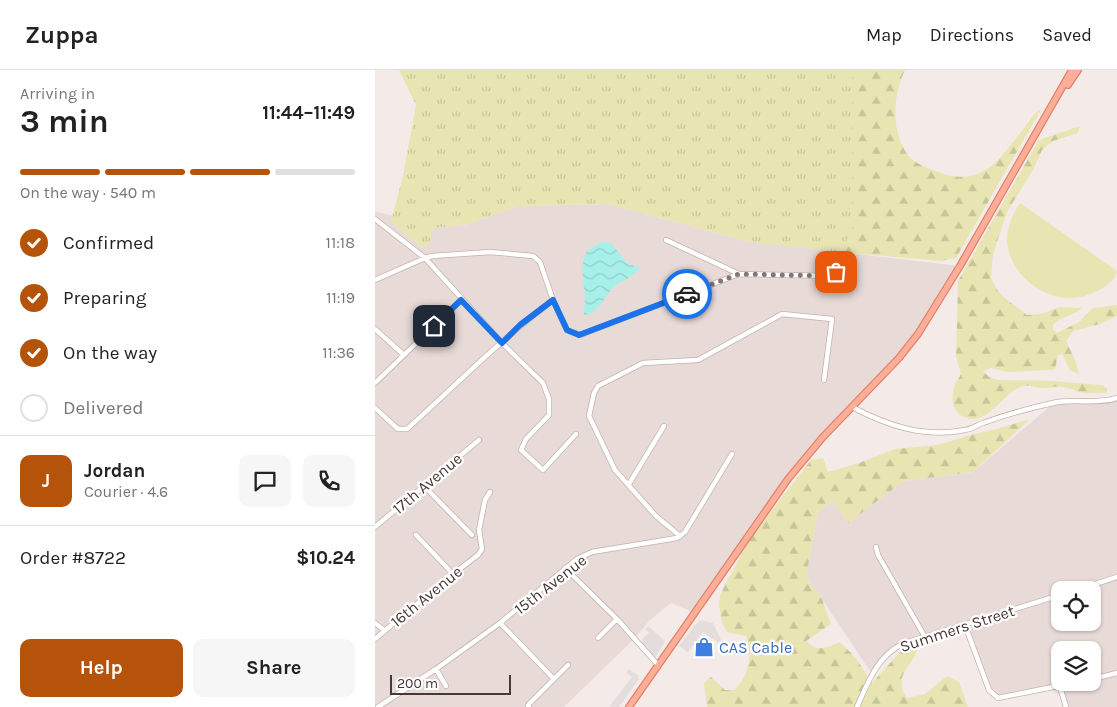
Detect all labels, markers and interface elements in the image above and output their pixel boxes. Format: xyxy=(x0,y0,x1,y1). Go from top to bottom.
text: Zuppa xyxy=(25,21,98,49)
text: Map xyxy=(866,24,902,46)
text: Directions xyxy=(930,24,1014,46)
text: Saved xyxy=(1042,24,1092,46)
text: Arriving in xyxy=(20,84,95,103)
text: 11:44–11:49 xyxy=(262,102,355,124)
text: 3 min xyxy=(20,103,109,140)
text: On the way · 540 m xyxy=(20,183,156,202)
icon: check xyxy=(20,229,48,257)
text: Confirmed xyxy=(63,232,154,254)
text: 11:18 xyxy=(326,233,355,252)
pin xyxy=(815,251,857,293)
icon: bag xyxy=(822,258,850,286)
courier xyxy=(662,269,712,319)
icon: car xyxy=(673,280,701,308)
icon: check xyxy=(20,284,48,312)
text: Preparing xyxy=(63,287,146,309)
text: 11:19 xyxy=(326,288,355,307)
pin xyxy=(413,305,455,347)
icon: home xyxy=(420,312,448,340)
icon: check xyxy=(20,339,48,367)
text: On the way xyxy=(63,342,157,364)
text: 11:36 xyxy=(322,343,355,362)
text: Delivered xyxy=(63,397,143,419)
street label: 17th Avenue xyxy=(389,449,466,518)
button: chat xyxy=(239,455,291,507)
button: phone xyxy=(303,455,355,507)
text: Jordan xyxy=(84,460,145,482)
text: J xyxy=(42,470,50,492)
text: Courier · 4.6 xyxy=(84,482,168,501)
text: Order #8722 xyxy=(20,547,126,569)
text: $10.24 xyxy=(296,547,355,569)
street label: 15th Avenue xyxy=(510,550,590,618)
street label: 16th Avenue xyxy=(387,562,466,631)
map controls xyxy=(1051,581,1101,691)
button: locate xyxy=(1051,581,1101,631)
street label: Summers Street xyxy=(897,601,1017,656)
shop icon: CAS Cable xyxy=(693,636,715,658)
place label: CAS Cable xyxy=(719,638,792,657)
button: Help xyxy=(20,639,183,697)
button: Share xyxy=(193,639,355,697)
button: layers xyxy=(1051,641,1101,691)
scale bar xyxy=(390,672,511,695)
text: 200 m xyxy=(397,675,438,692)

